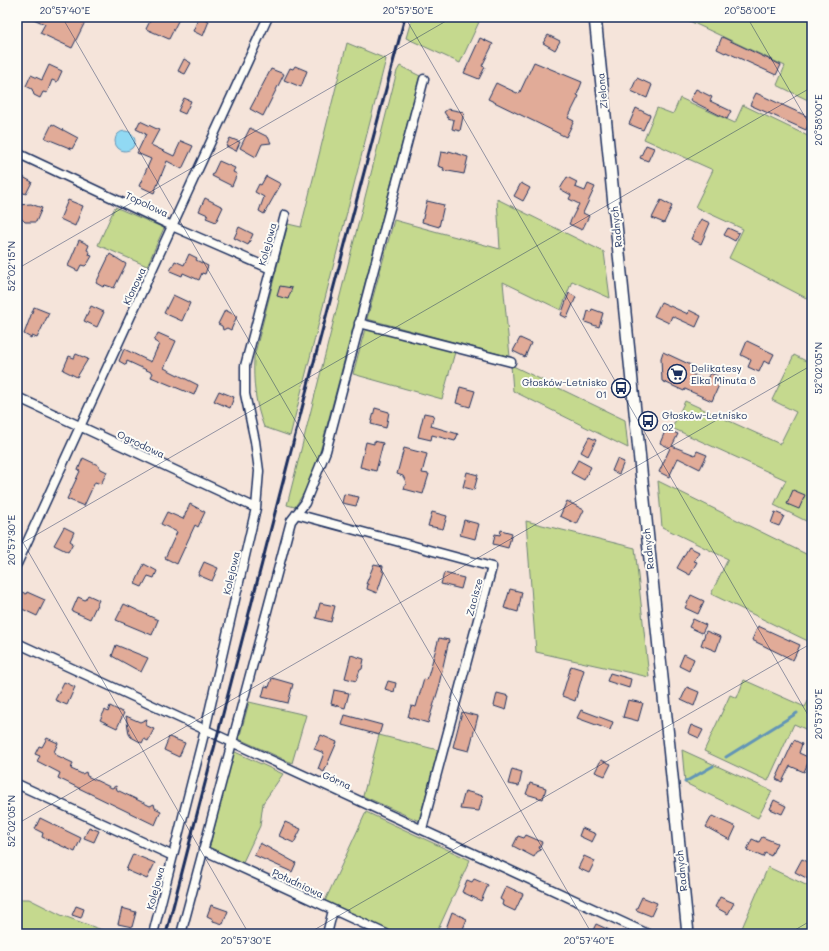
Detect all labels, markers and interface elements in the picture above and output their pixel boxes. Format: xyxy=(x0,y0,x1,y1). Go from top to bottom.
text: 20°57'40"E xyxy=(40,3,91,17)
text: 20°57'50"E xyxy=(383,3,433,17)
text: 20°58'00"E xyxy=(724,3,776,17)
street label: Zielona xyxy=(593,72,611,110)
text: 20°58'00"E xyxy=(811,94,825,146)
street label: Topolowa xyxy=(123,188,171,220)
street label: Radnych xyxy=(607,205,625,248)
street label: Kolejowa xyxy=(255,221,279,267)
text: 52°02'15"N xyxy=(4,241,18,291)
street label: Klonowa xyxy=(119,265,149,307)
text: 52°02'05"N xyxy=(811,342,825,394)
place label: Delikatesy Elka Minuta 8 xyxy=(691,361,756,387)
supermarket icon: Delikatesy Elka Minuta 8 xyxy=(666,363,688,385)
place label: Głosków-Letnisko 01 xyxy=(522,375,607,401)
bus stop icon: Głosków-Letnisko 01 xyxy=(610,377,632,399)
place label: Głosków-Letnisko 02 xyxy=(662,408,747,434)
bus stop icon: Głosków-Letnisko 02 xyxy=(637,410,659,432)
street label: Ogrodowa xyxy=(115,427,167,461)
text: 20°57'30"E xyxy=(4,514,18,565)
street label: Radnych xyxy=(639,527,657,570)
street label: Kolejowa xyxy=(219,550,243,596)
street label: Zacisze xyxy=(462,577,486,617)
text: 20°57'50"E xyxy=(811,689,825,739)
street label: Górna xyxy=(320,767,354,793)
text: 52°02'05"N xyxy=(4,795,18,847)
street label: Radnych xyxy=(672,849,690,892)
street label: Kolejowa xyxy=(143,865,167,911)
street label: Południowa xyxy=(270,865,326,901)
text: 20°57'30"E xyxy=(221,933,272,947)
text: 20°57'40"E xyxy=(564,933,615,947)

